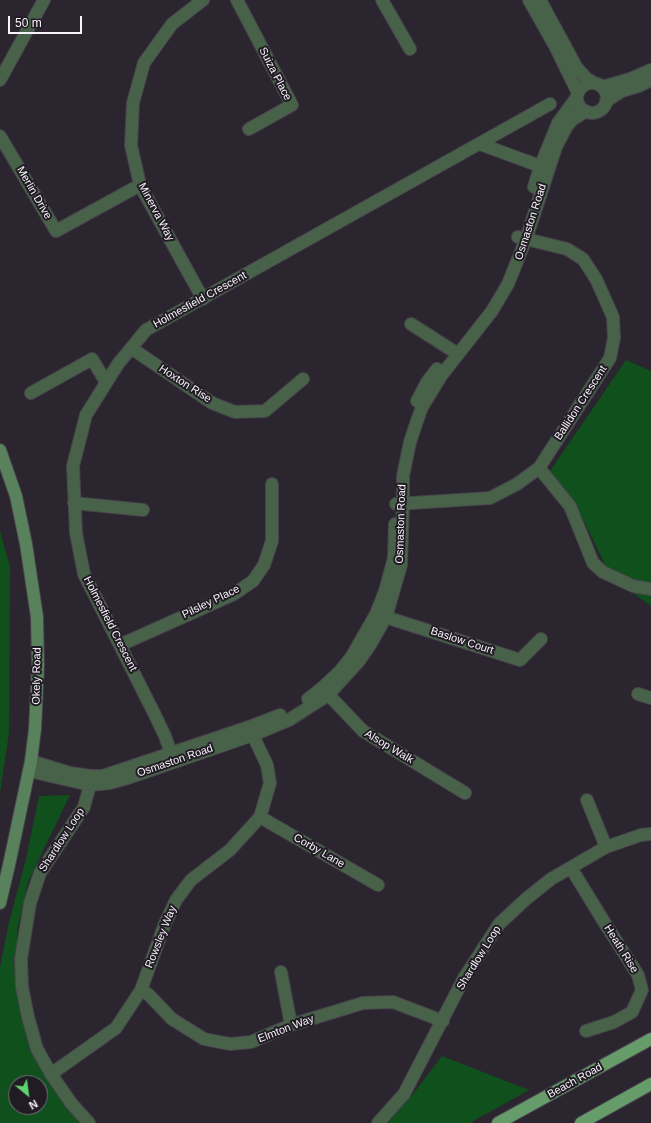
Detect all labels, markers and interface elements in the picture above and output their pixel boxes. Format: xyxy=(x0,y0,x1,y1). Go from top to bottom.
scale bar xyxy=(10,8,84,34)
text: 50 m xyxy=(15,16,42,30)
street label: Suiza Place xyxy=(256,45,294,103)
street label: Merlin Drive xyxy=(14,164,54,222)
street label: Minerva Way xyxy=(135,181,177,243)
street label: Osmaston Road xyxy=(512,182,550,262)
street label: Holmesfield Crescent xyxy=(151,269,249,331)
street label: Hoxton Rise xyxy=(156,362,214,406)
street label: Ballidon Crescent xyxy=(552,363,610,443)
street label: Osmaston Road xyxy=(393,484,409,564)
street label: Holmesfield Crescent xyxy=(80,574,140,674)
street label: Pilsley Place xyxy=(180,582,242,622)
street label: Baslow Court xyxy=(429,625,495,657)
street label: Okely Road xyxy=(30,647,44,705)
street label: Alsop Walk xyxy=(362,727,416,767)
street label: Osmaston Road xyxy=(135,742,215,780)
street label: Shardlow Loop xyxy=(36,806,88,874)
street label: Corby Lane xyxy=(291,831,347,871)
street label: Rowsley Way xyxy=(142,904,180,970)
street label: Heath Rise xyxy=(601,922,641,976)
street label: Shardlow Loop xyxy=(454,923,504,993)
street label: Elmton Way xyxy=(256,1012,316,1046)
street label: Beach Road xyxy=(545,1061,605,1101)
north arrow xyxy=(8,1075,48,1115)
text: N xyxy=(27,1097,40,1112)

